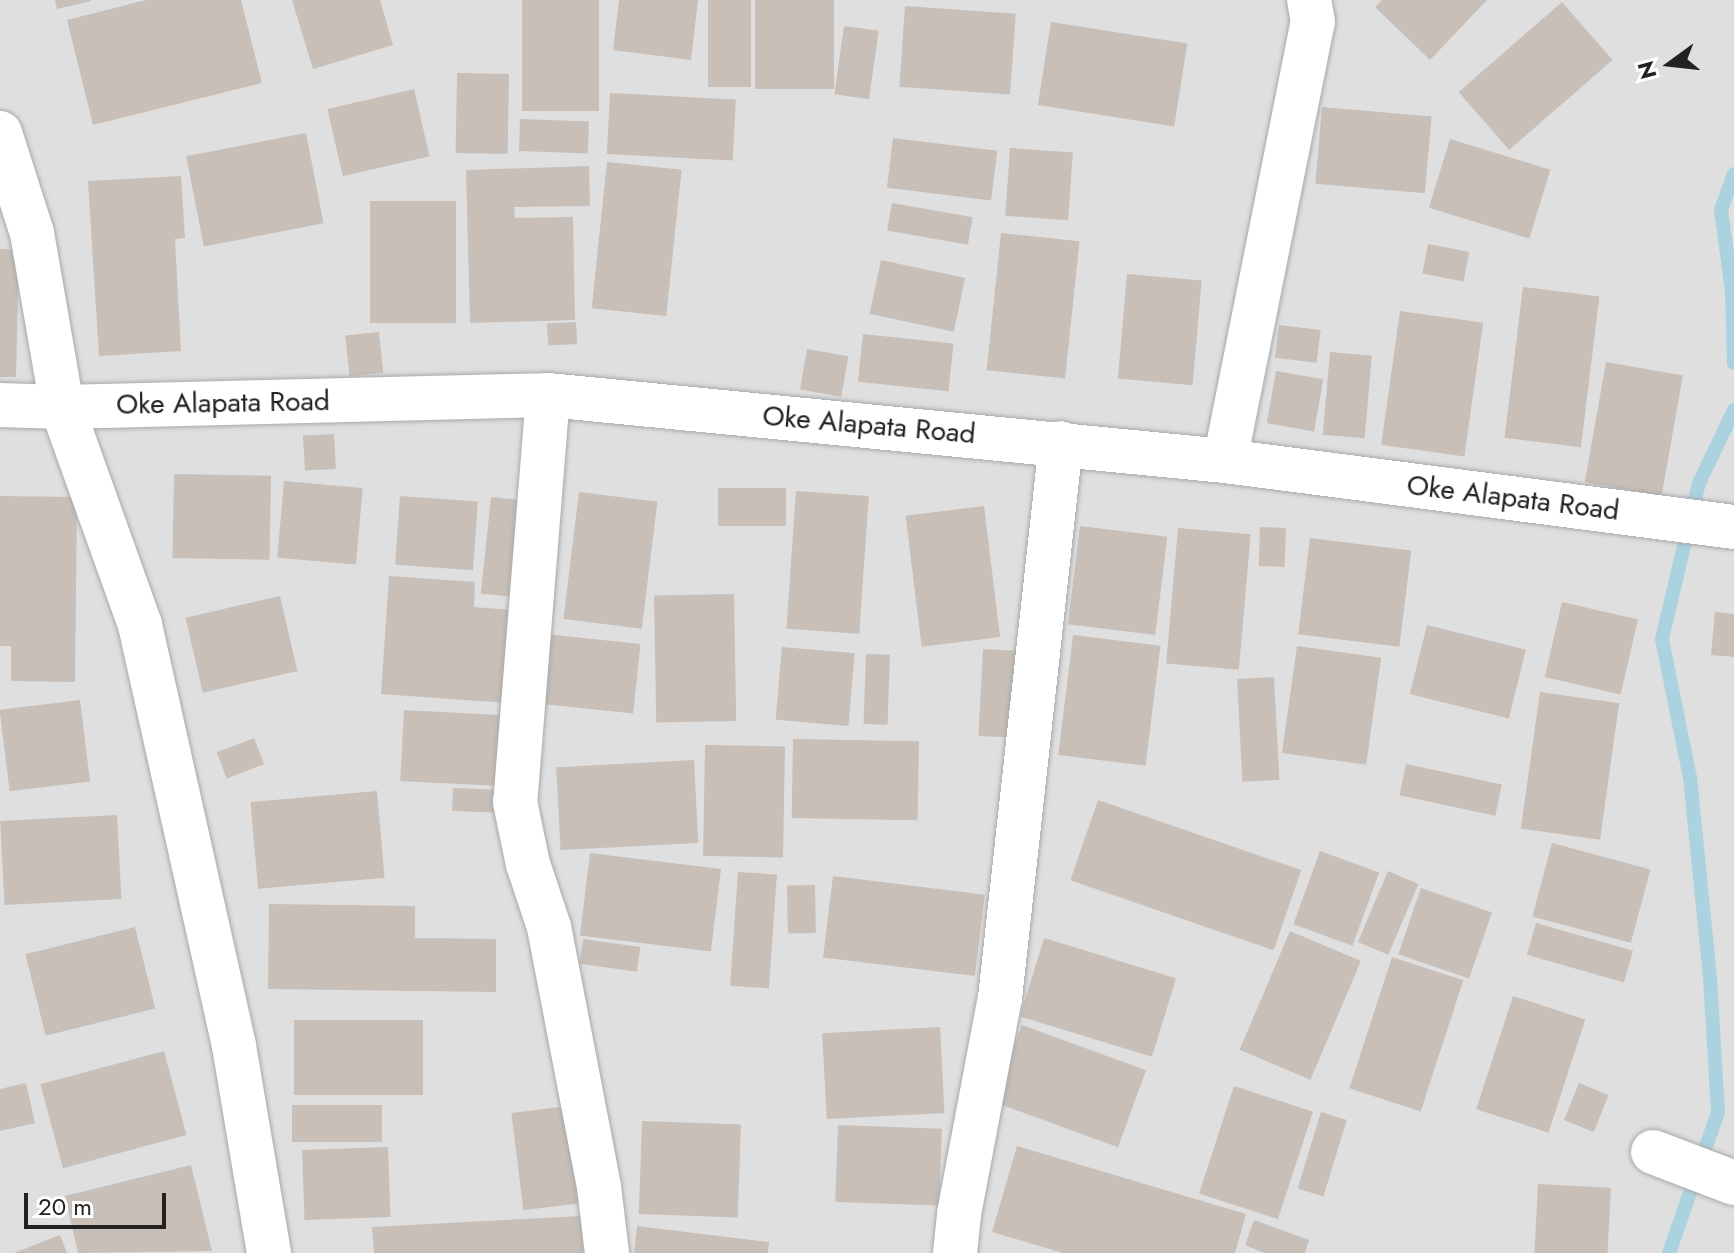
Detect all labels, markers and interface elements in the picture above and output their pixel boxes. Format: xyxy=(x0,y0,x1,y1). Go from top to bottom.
north arrow xyxy=(1630,24,1710,104)
text: N xyxy=(1629,58,1665,83)
street label: Oke Alapata Road xyxy=(116,384,330,422)
street label: Oke Alapata Road xyxy=(761,399,977,451)
street label: Oke Alapata Road xyxy=(1405,468,1621,528)
scale bar xyxy=(28,1177,170,1227)
text: 20 m xyxy=(38,1189,92,1224)

